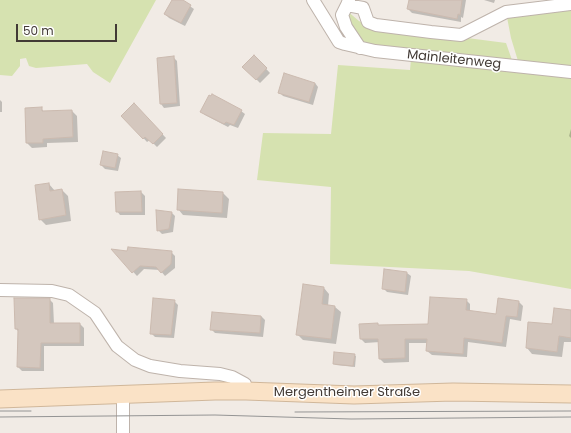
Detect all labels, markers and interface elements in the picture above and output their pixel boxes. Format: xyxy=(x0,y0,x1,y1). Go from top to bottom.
scale bar xyxy=(18,16,119,42)
text: 50 m xyxy=(23,22,54,39)
street label: Mainleitenweg xyxy=(406,47,502,73)
street label: Mergentheimer Straße xyxy=(274,385,420,401)

